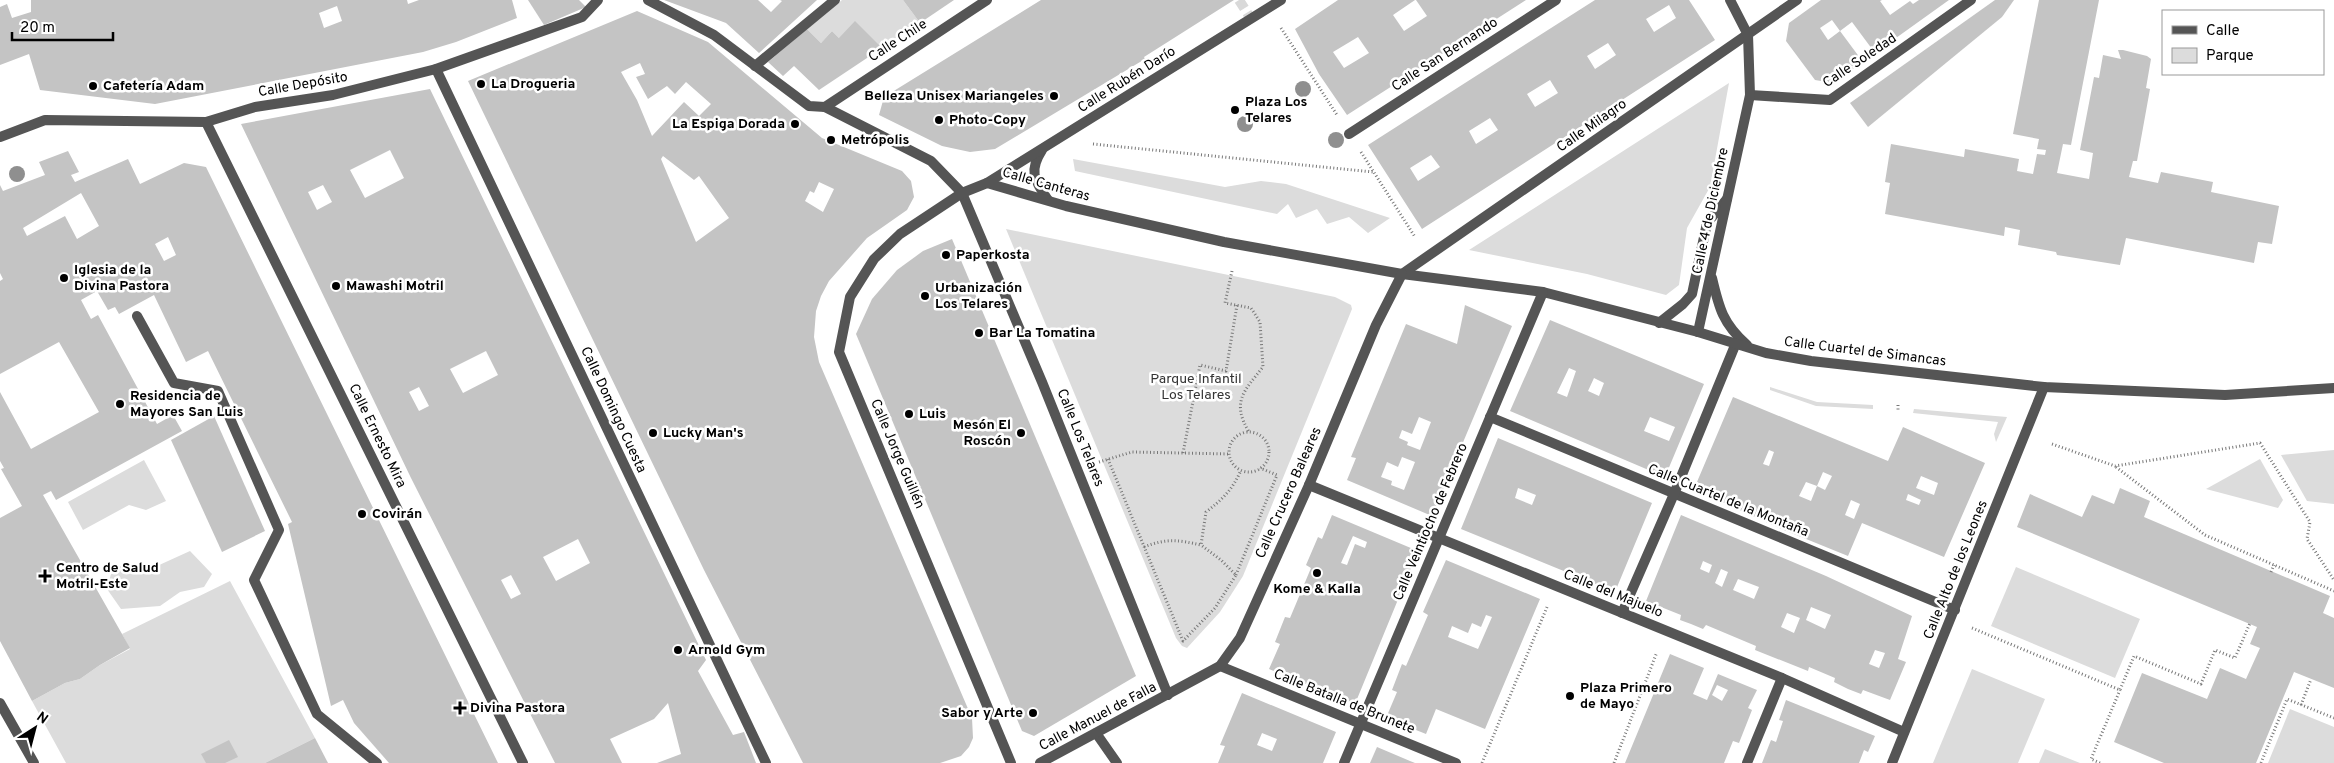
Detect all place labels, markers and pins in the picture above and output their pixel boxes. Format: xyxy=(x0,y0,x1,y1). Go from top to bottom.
place label: La Drogueria xyxy=(491,76,575,93)
place label: Cafetería Adam xyxy=(103,78,204,95)
marker: La Drogueria xyxy=(475,78,487,90)
marker: Cafetería Adam xyxy=(87,80,99,92)
place label: Belleza Unisex Mariangeles xyxy=(864,88,1044,105)
marker: Belleza Unisex Mariangeles xyxy=(1048,90,1060,102)
place label: Plaza Los Telares xyxy=(1245,94,1307,127)
marker: Plaza Los Telares xyxy=(1229,104,1241,116)
place label: Photo-Copy xyxy=(949,112,1026,129)
marker: Photo-Copy xyxy=(933,114,945,126)
place label: La Espiga Dorada xyxy=(672,116,785,133)
marker: La Espiga Dorada xyxy=(789,118,801,130)
place label: Metrópolis xyxy=(841,132,910,149)
marker: Metrópolis xyxy=(825,134,837,146)
place label: Paperkosta xyxy=(956,247,1029,264)
marker: Paperkosta xyxy=(940,249,952,261)
place label: Iglesia de la Divina Pastora xyxy=(74,262,169,295)
marker: Iglesia de la Divina Pastora xyxy=(58,272,70,284)
place label: Mawashi Motril xyxy=(346,278,444,295)
marker: Mawashi Motril xyxy=(330,280,342,292)
place label: Urbanización Los Telares xyxy=(935,280,1022,313)
marker: Urbanización Los Telares xyxy=(919,290,931,302)
place label: Bar La Tomatina xyxy=(989,325,1095,342)
marker: Bar La Tomatina xyxy=(973,327,985,339)
place label: Residencia de Mayores San Luis xyxy=(130,388,244,421)
marker: Residencia de Mayores San Luis xyxy=(114,398,126,410)
place label: Luis xyxy=(919,406,946,423)
marker: Luis xyxy=(903,408,915,420)
place label: Mesón El Roscón xyxy=(953,417,1011,450)
place label: Lucky Man's xyxy=(663,425,744,442)
marker: Lucky Man's xyxy=(647,427,659,439)
marker: Mesón El Roscón xyxy=(1015,427,1027,439)
place label: Covirán xyxy=(372,506,422,523)
marker: Covirán xyxy=(356,508,368,520)
place label: Centro de Salud Motril-Este xyxy=(56,560,159,593)
marker: Kome & Kalla xyxy=(1311,567,1323,579)
marker: Centro de Salud Motril-Este xyxy=(38,569,52,583)
place label: Kome & Kalla xyxy=(1273,581,1361,598)
place label: Arnold Gym xyxy=(688,642,765,659)
marker: Arnold Gym xyxy=(672,644,684,656)
place label: Plaza Primero de Mayo xyxy=(1580,680,1672,713)
marker: Plaza Primero de Mayo xyxy=(1564,690,1576,702)
place label: Divina Pastora xyxy=(470,700,565,717)
marker: Divina Pastora xyxy=(454,702,466,714)
place label: Sabor y Arte xyxy=(941,705,1023,722)
marker: Sabor y Arte xyxy=(1027,707,1039,719)

